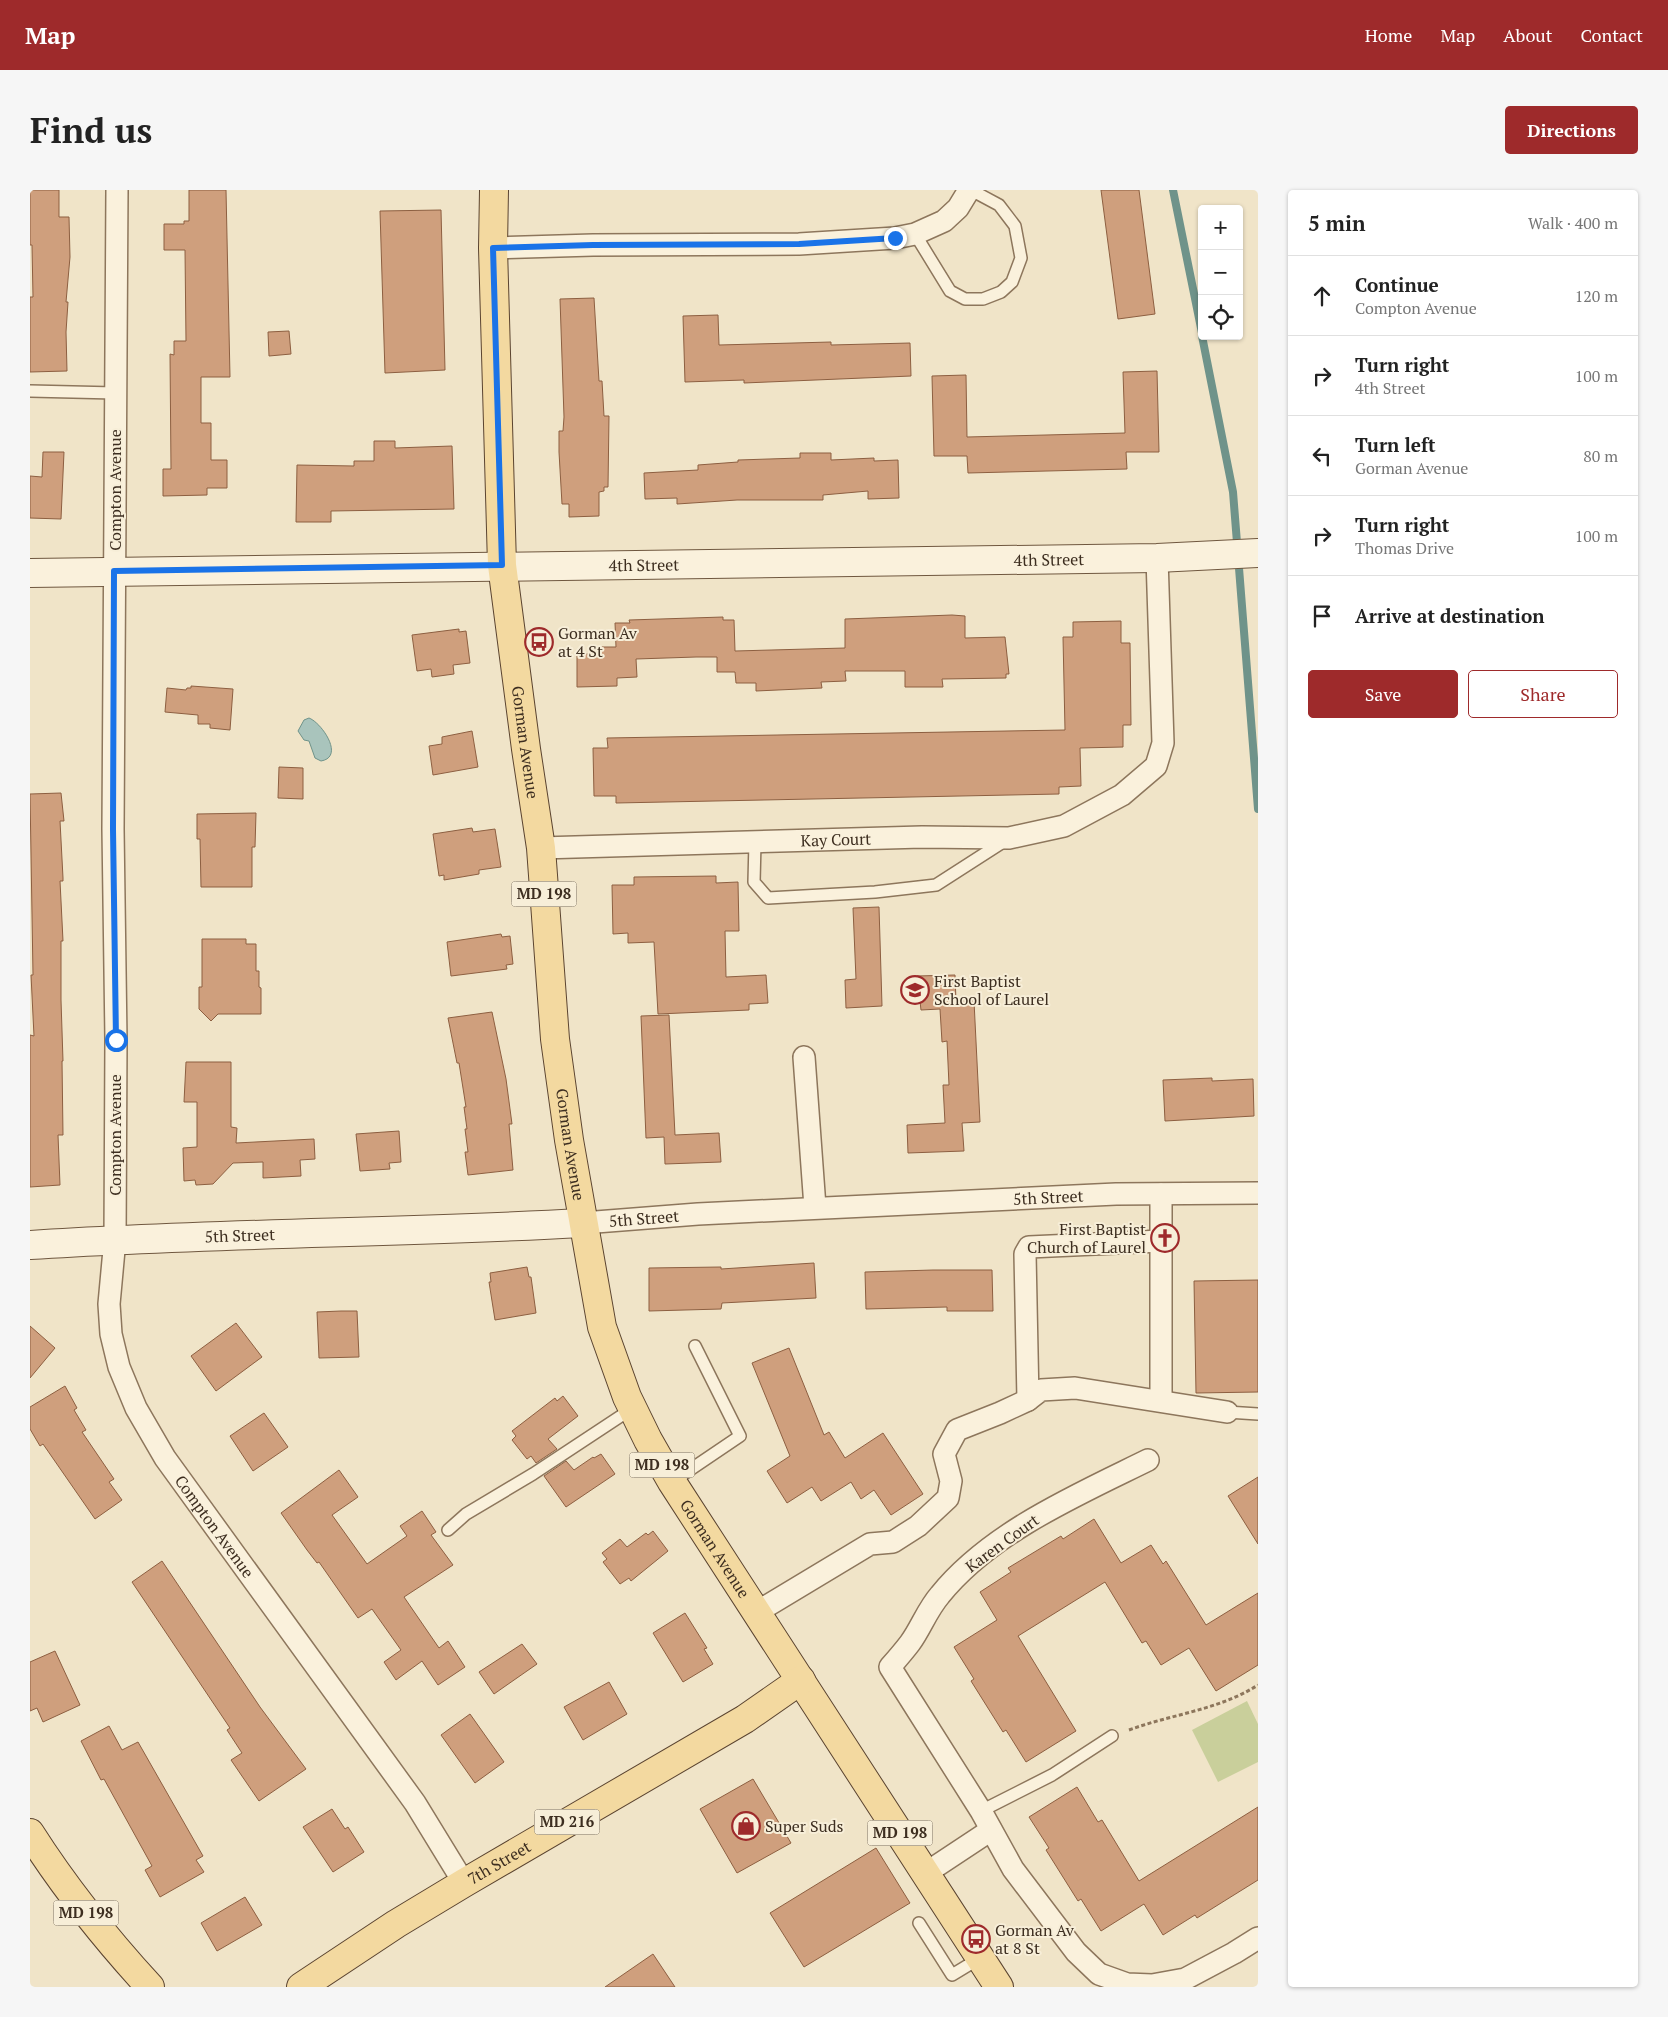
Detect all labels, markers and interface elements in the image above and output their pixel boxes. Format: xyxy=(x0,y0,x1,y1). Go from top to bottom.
text: Map xyxy=(25,19,75,51)
text: Home xyxy=(1365,23,1412,47)
text: Map xyxy=(1440,23,1475,47)
text: About xyxy=(1503,23,1552,47)
text: Contact xyxy=(1580,23,1643,47)
button: Directions xyxy=(1505,106,1638,154)
text: Find us xyxy=(30,107,152,153)
map controls xyxy=(1198,205,1243,340)
button: + xyxy=(1198,205,1243,250)
text: 5 min xyxy=(1308,209,1365,237)
text: Walk · 400 m xyxy=(1528,212,1618,234)
route end xyxy=(884,227,907,250)
button: − xyxy=(1198,250,1243,295)
text: Continue xyxy=(1355,272,1439,297)
icon: ahead xyxy=(1308,282,1336,310)
text: 120 m xyxy=(1575,285,1618,307)
button: locate xyxy=(1198,295,1243,340)
text: Compton Avenue xyxy=(1355,297,1477,319)
text: Turn right xyxy=(1355,352,1449,377)
icon: right xyxy=(1308,362,1336,390)
text: 100 m xyxy=(1575,365,1618,387)
text: 4th Street xyxy=(1355,377,1425,399)
street label: Compton Avenue xyxy=(104,429,126,551)
text: Turn left xyxy=(1355,432,1436,457)
icon: left xyxy=(1308,442,1336,470)
text: 80 m xyxy=(1583,445,1618,467)
text: Gorman Avenue xyxy=(1355,457,1468,479)
text: Turn right xyxy=(1355,512,1449,537)
icon: right xyxy=(1308,522,1336,550)
text: 100 m xyxy=(1575,525,1618,547)
text: Thomas Drive xyxy=(1355,537,1454,559)
street label: 4th Street xyxy=(1014,548,1084,571)
street label: 4th Street xyxy=(609,553,679,576)
icon: arrive xyxy=(1308,602,1336,630)
text: Arrive at destination xyxy=(1355,603,1544,628)
place label: Gorman Av at 4 St xyxy=(558,622,638,662)
bus stop icon: Gorman Av at 4 St xyxy=(524,627,554,657)
button: Save xyxy=(1308,670,1458,718)
button: Share xyxy=(1468,670,1618,718)
street label: Gorman Avenue xyxy=(507,685,544,800)
street label: Kay Court xyxy=(800,827,871,851)
road number: MD 198 xyxy=(512,882,576,906)
place label: First Baptist School of Laurel xyxy=(934,970,1049,1010)
school or university icon: First Baptist School of Laurel xyxy=(900,975,930,1005)
route start xyxy=(105,1029,128,1052)
street label: Compton Avenue xyxy=(104,1074,126,1196)
street label: Gorman Avenue xyxy=(551,1087,591,1202)
street label: 5th Street xyxy=(1013,1185,1084,1210)
street label: 5th Street xyxy=(608,1205,680,1232)
place label: First Baptist Church of Laurel xyxy=(1027,1218,1146,1258)
street label: 5th Street xyxy=(204,1223,275,1248)
church icon: First Baptist Church of Laurel xyxy=(1150,1223,1180,1253)
road number: MD 198 xyxy=(630,1452,694,1478)
street label: Compton Avenue xyxy=(170,1471,259,1582)
street label: Gorman Avenue xyxy=(675,1495,755,1602)
street label: Karen Court xyxy=(961,1509,1043,1577)
road number: MD 216 xyxy=(534,1810,600,1834)
shop icon: Super Suds xyxy=(731,1811,761,1841)
place label: Super Suds xyxy=(765,1815,844,1837)
road number: MD 198 xyxy=(868,1820,932,1846)
street label: 7th Street xyxy=(463,1835,535,1890)
road number: MD 198 xyxy=(53,1900,118,1926)
place label: Gorman Av at 8 St xyxy=(995,1919,1075,1959)
bus stop icon: Gorman Av at 8 St xyxy=(961,1924,991,1954)

